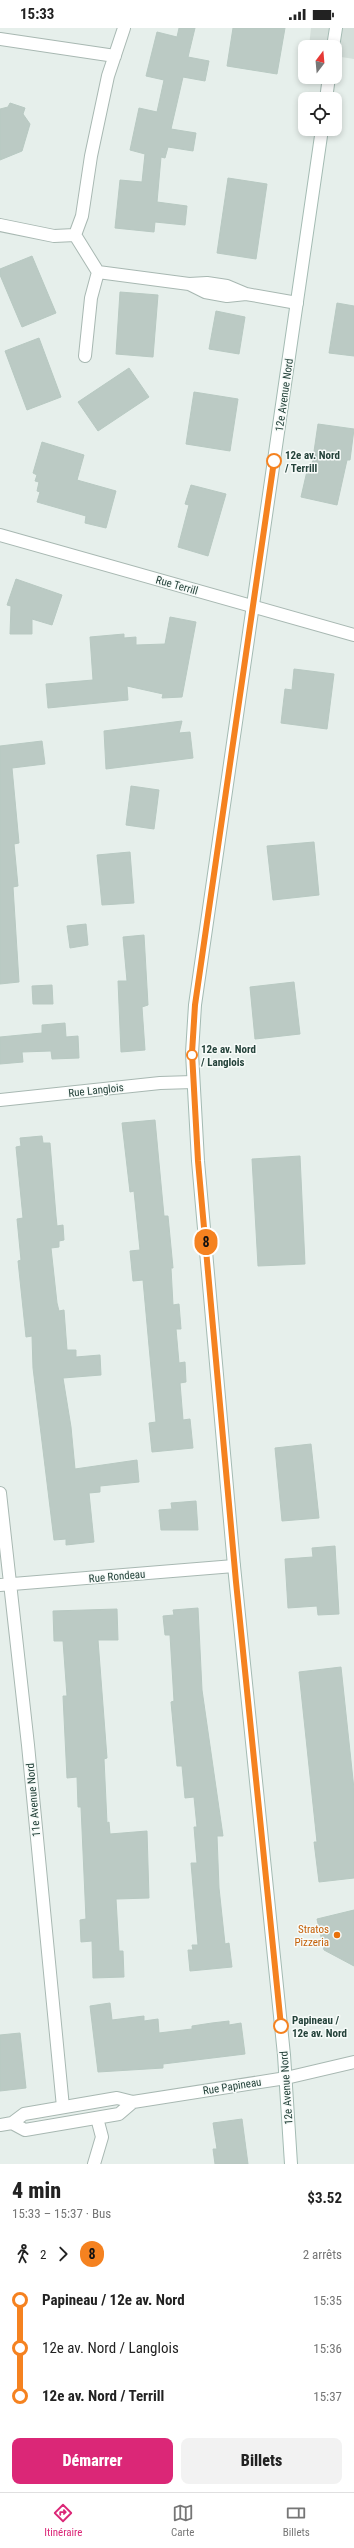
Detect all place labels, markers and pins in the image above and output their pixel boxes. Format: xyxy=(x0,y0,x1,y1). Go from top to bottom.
place label: 12e av. Nord / Terrill xyxy=(285,449,340,475)
marker: 12e av. Nord / Terrill xyxy=(266,453,282,469)
place label: 12e av. Nord / Langlois xyxy=(201,1043,256,1069)
marker: 12e av. Nord / Langlois xyxy=(186,1049,198,1061)
place label: Stratos Pizzeria xyxy=(295,1923,329,1949)
marker: Stratos Pizzeria xyxy=(332,1930,342,1940)
place label: Papineau / 12e av. Nord xyxy=(292,2014,347,2040)
marker: Papineau / 12e av. Nord xyxy=(273,2018,289,2034)

